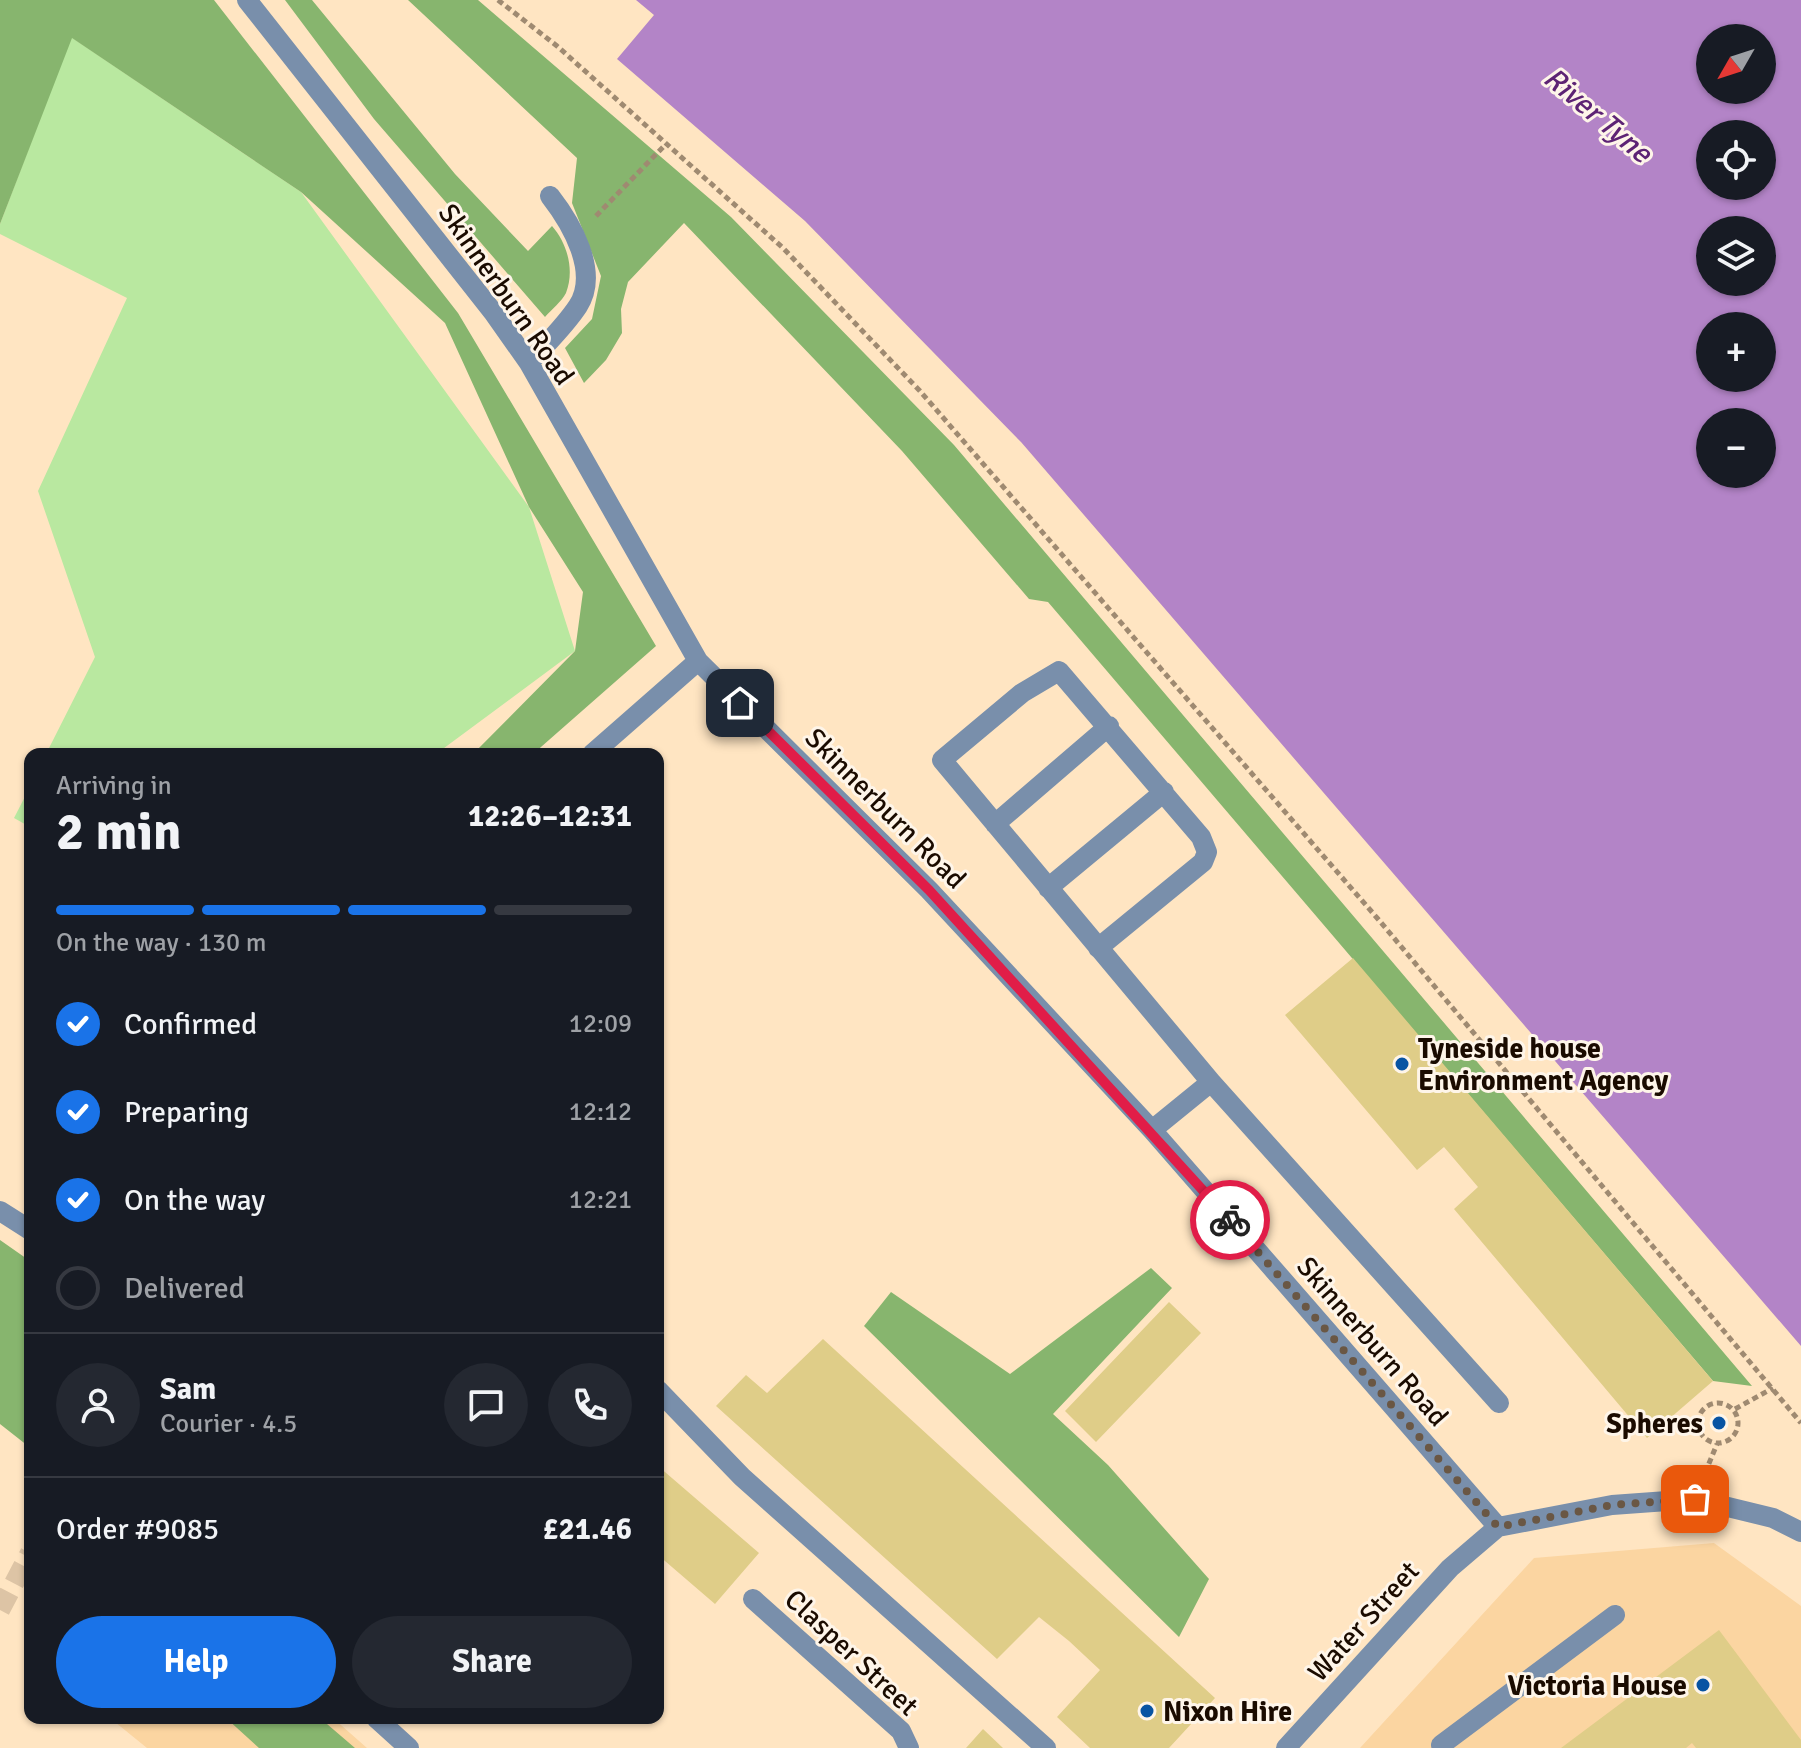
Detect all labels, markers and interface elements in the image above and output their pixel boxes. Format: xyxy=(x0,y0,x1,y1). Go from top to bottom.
north arrow xyxy=(1696,24,1776,104)
map controls xyxy=(1696,24,1776,488)
water label: River Tyne xyxy=(1536,59,1661,173)
button: locate xyxy=(1696,120,1776,200)
street label: Skinnerburn Road xyxy=(431,197,581,392)
button: layers xyxy=(1696,216,1776,296)
button: + xyxy=(1696,312,1776,392)
button: − xyxy=(1696,408,1776,488)
pin xyxy=(706,669,774,737)
icon: home xyxy=(718,681,762,725)
street label: Skinnerburn Road xyxy=(798,721,973,896)
text: Arriving in xyxy=(56,770,172,802)
text: 12:26–12:31 xyxy=(468,798,632,835)
text: 2 min xyxy=(56,800,182,864)
text: On the way · 130 m xyxy=(56,927,266,959)
icon: check xyxy=(56,1002,100,1046)
text: Confirmed xyxy=(124,1006,257,1043)
text: 12:09 xyxy=(569,1008,632,1040)
place label: Tyneside house Environment Agency xyxy=(1418,1032,1669,1098)
marker: Tyneside house Environment Agency xyxy=(1393,1055,1411,1073)
icon: check xyxy=(56,1090,100,1134)
text: Preparing xyxy=(124,1094,249,1131)
text: 12:12 xyxy=(569,1096,632,1128)
icon: check xyxy=(56,1178,100,1222)
courier xyxy=(1190,1180,1270,1260)
text: On the way xyxy=(124,1182,265,1219)
text: 12:21 xyxy=(569,1184,632,1216)
icon: bike xyxy=(1208,1198,1252,1242)
street label: Skinnerburn Road xyxy=(1289,1250,1455,1433)
text: Delivered xyxy=(124,1270,245,1307)
button: person xyxy=(56,1363,140,1447)
button: chat xyxy=(444,1363,528,1447)
button: phone xyxy=(548,1363,632,1447)
text: Sam xyxy=(160,1371,216,1408)
place label: Spheres xyxy=(1606,1407,1703,1441)
text: Courier · 4.5 xyxy=(160,1408,297,1440)
marker: Spheres xyxy=(1710,1414,1728,1432)
pin xyxy=(1661,1465,1729,1533)
icon: bag xyxy=(1673,1477,1717,1521)
text: Order #9085 xyxy=(56,1511,219,1548)
text: £21.46 xyxy=(542,1511,632,1548)
street label: Water Street xyxy=(1301,1555,1427,1689)
street label: Clasper Street xyxy=(778,1582,925,1723)
button: Help xyxy=(56,1616,336,1708)
button: Share xyxy=(352,1616,632,1708)
place label: Victoria House xyxy=(1507,1669,1687,1703)
marker: Victoria House xyxy=(1694,1676,1712,1694)
place label: Nixon Hire xyxy=(1163,1695,1292,1729)
marker: Nixon Hire xyxy=(1138,1702,1156,1720)

